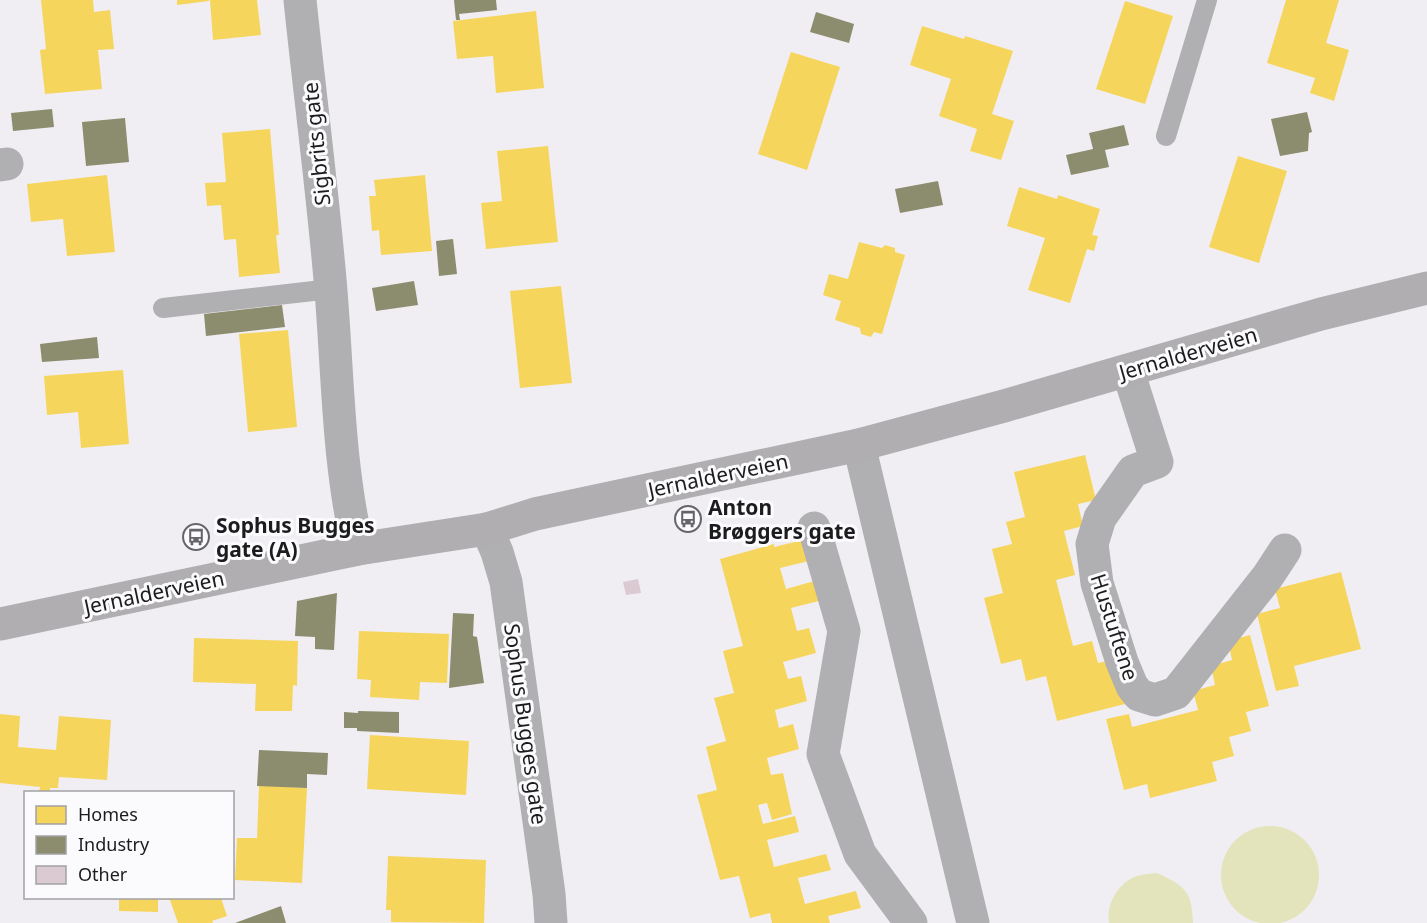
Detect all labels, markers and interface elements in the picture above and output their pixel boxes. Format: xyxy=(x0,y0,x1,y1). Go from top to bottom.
street label: Sigbrits gate xyxy=(296,81,336,207)
street label: Jernalderveien xyxy=(1114,320,1260,387)
street label: Jernalderveien xyxy=(643,446,791,504)
place label: Anton Brøggers gate xyxy=(708,493,856,545)
bus stop icon: Anton Brøggers gate xyxy=(673,504,703,534)
place label: Sophus Bugges gate (A) xyxy=(216,511,375,563)
bus stop icon: Sophus Bugges gate (A) xyxy=(181,522,211,552)
street label: Jernalderveien xyxy=(79,563,227,621)
street label: Hustuftene xyxy=(1085,570,1145,684)
street label: Sophus Bugges gate xyxy=(498,622,554,826)
legend xyxy=(24,791,234,899)
text: Homes xyxy=(78,802,138,826)
text: Industry xyxy=(78,832,150,856)
text: Other xyxy=(78,862,128,886)

